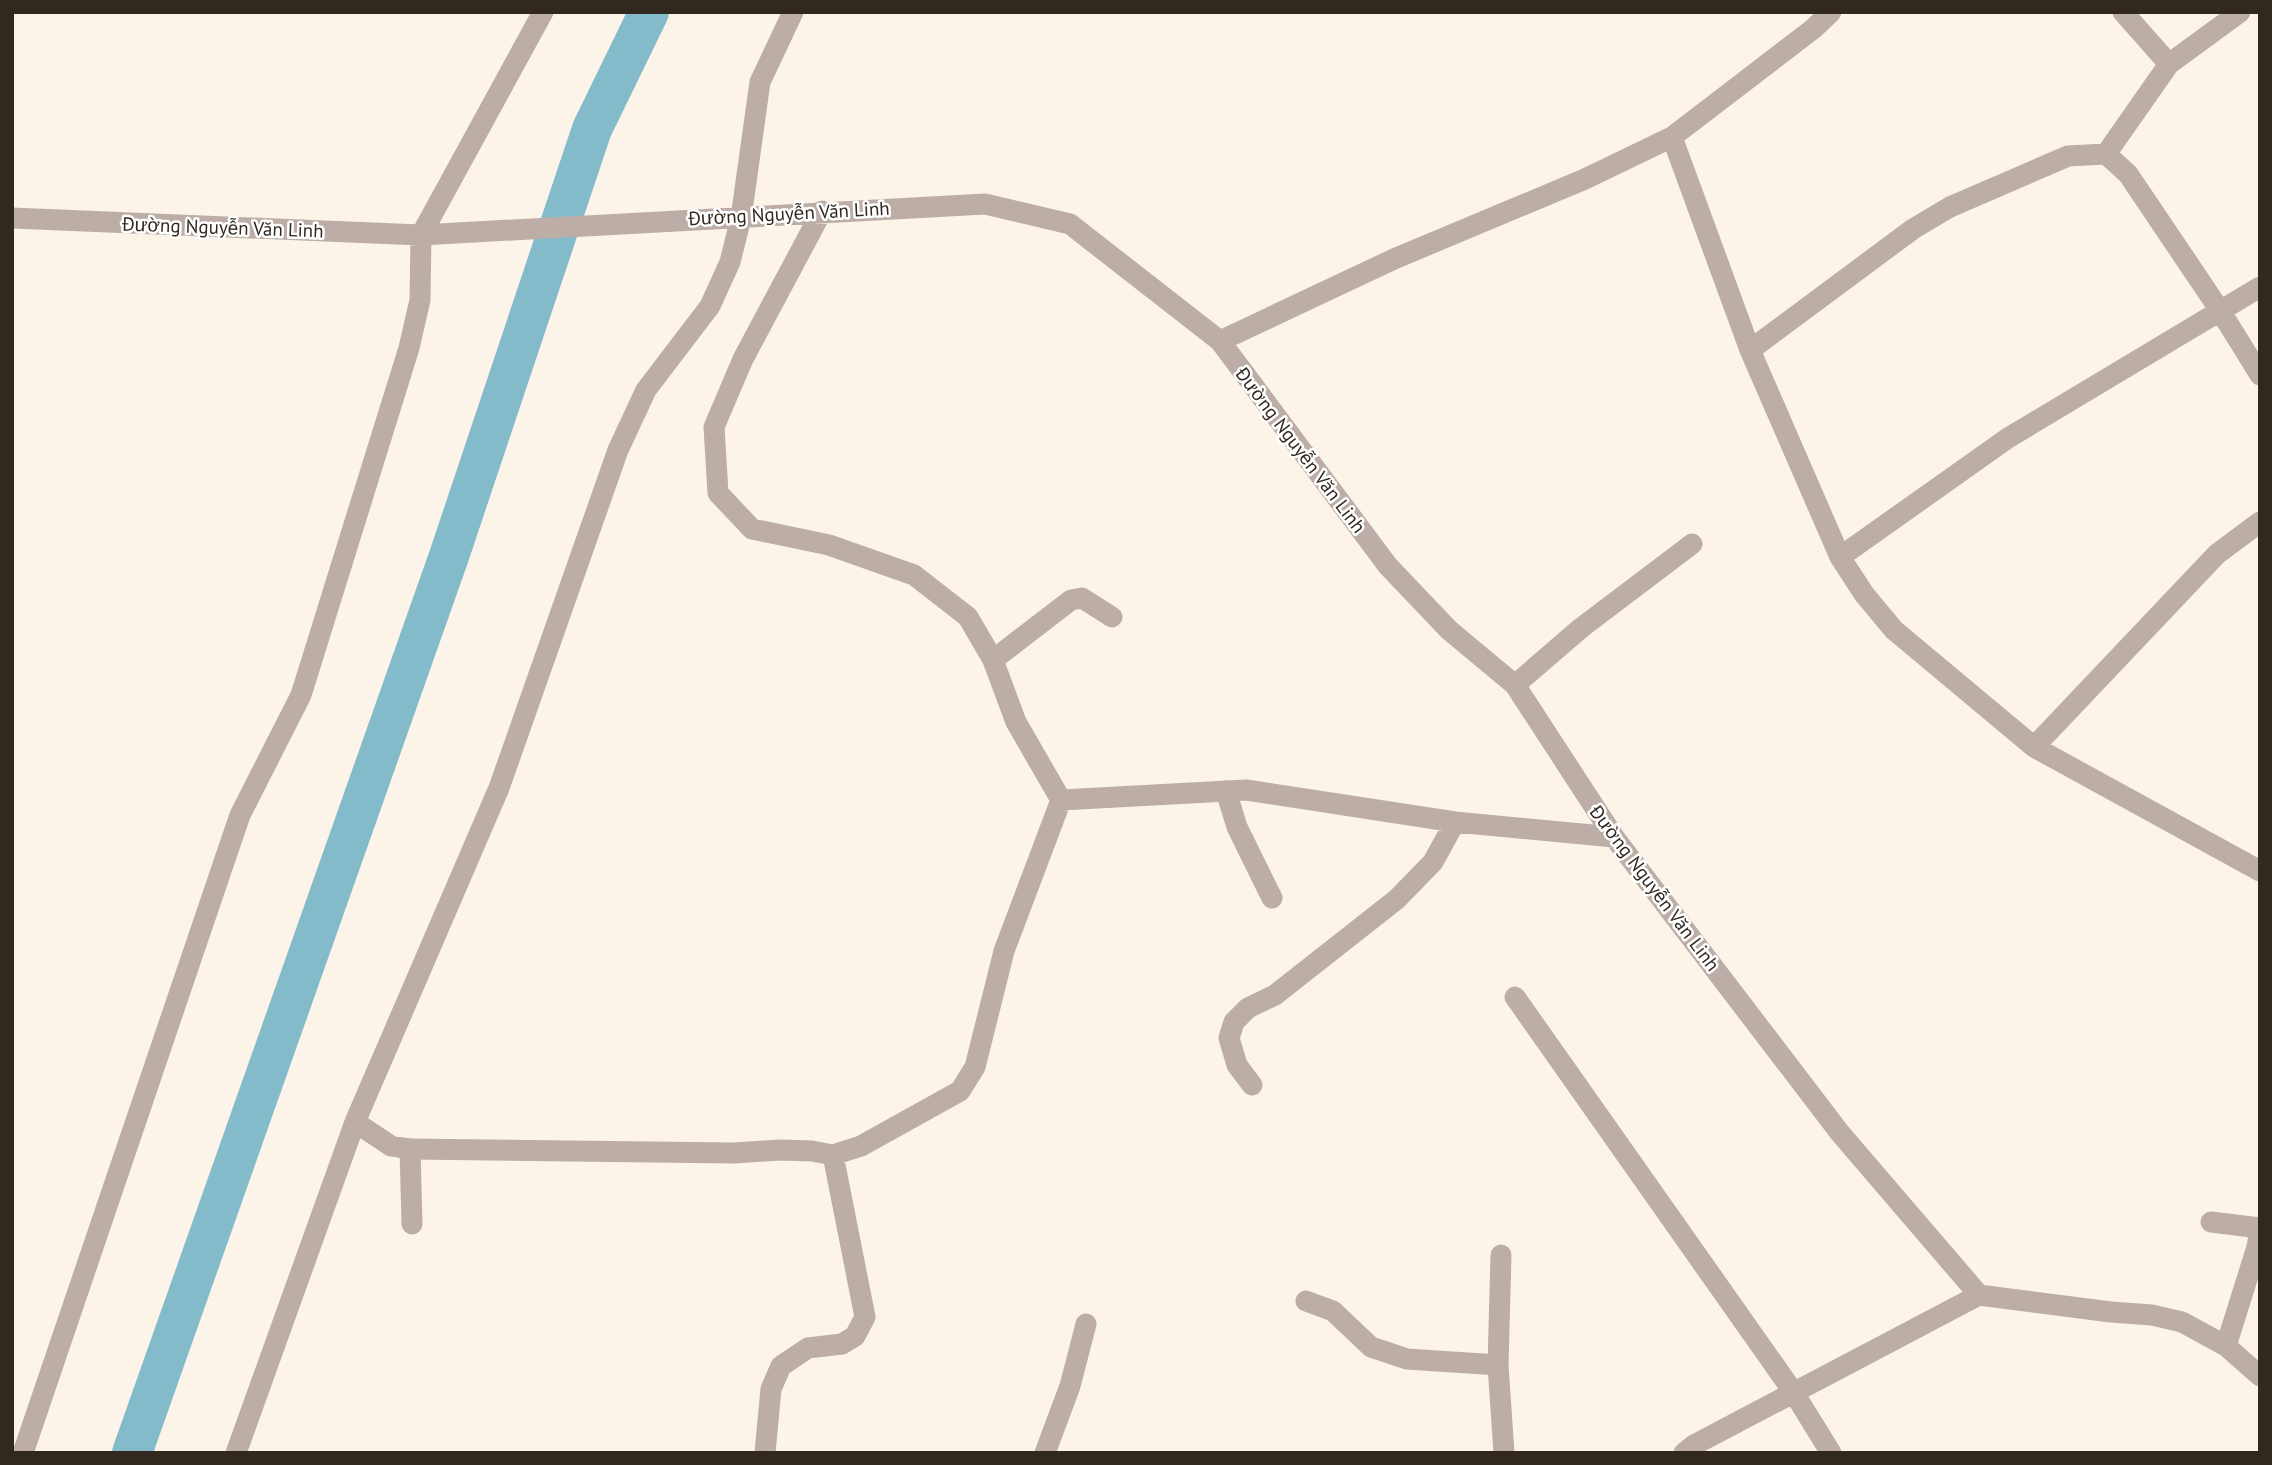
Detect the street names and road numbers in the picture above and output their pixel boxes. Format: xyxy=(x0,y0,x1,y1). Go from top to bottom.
street label: Đường Nguyễn Văn Linh xyxy=(687,196,890,230)
street label: Đường Nguyễn Văn Linh xyxy=(121,211,324,243)
street label: Đường Nguyễn Văn Linh xyxy=(1230,362,1371,538)
street label: Đường Nguyễn Văn Linh xyxy=(1584,800,1725,976)

